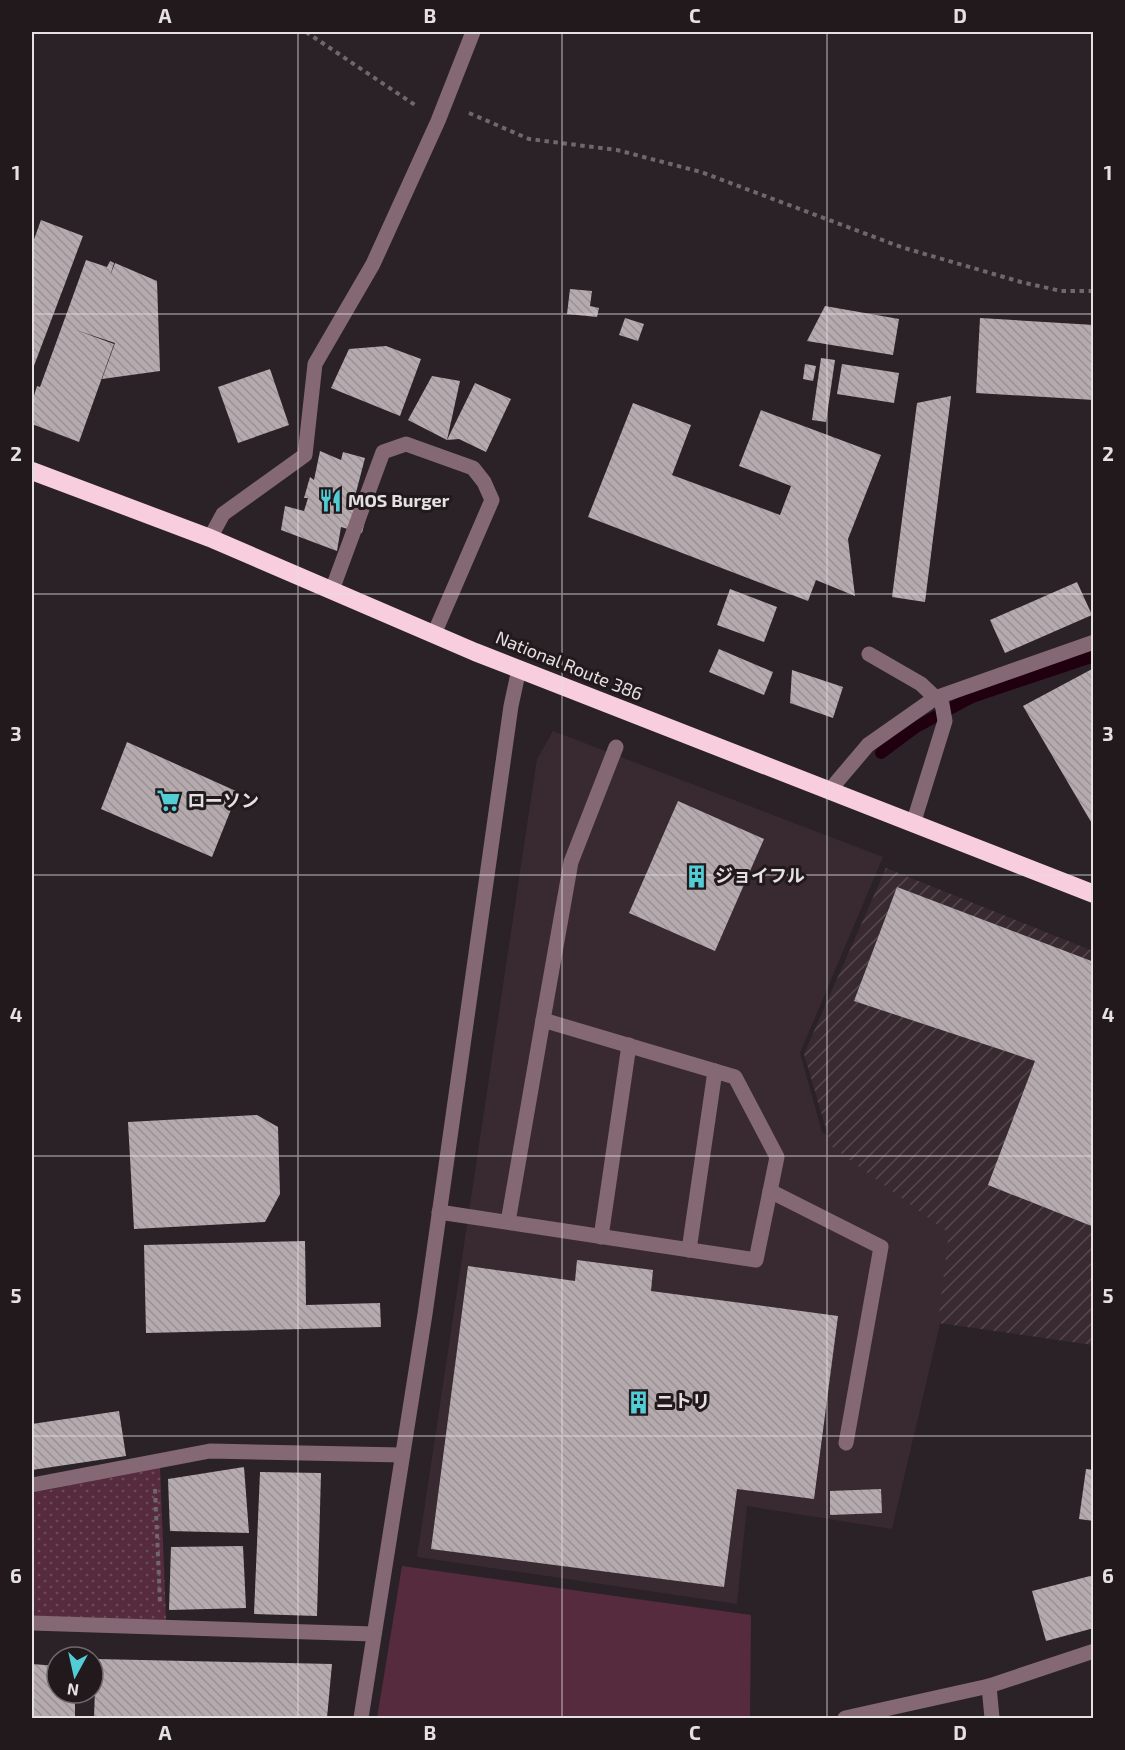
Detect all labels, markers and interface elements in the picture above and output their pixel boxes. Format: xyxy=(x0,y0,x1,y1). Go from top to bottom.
text: A xyxy=(158,3,172,27)
text: B xyxy=(424,3,436,27)
text: C xyxy=(689,3,701,27)
text: D xyxy=(953,3,967,27)
text: 1 xyxy=(12,160,20,184)
text: 1 xyxy=(1104,160,1112,184)
text: 2 xyxy=(10,441,22,465)
text: 2 xyxy=(1102,441,1114,465)
restaurant icon: MOS Burger xyxy=(317,488,343,514)
place label: MOS Burger xyxy=(348,489,450,511)
street label: National Route 386 xyxy=(493,626,646,705)
text: 3 xyxy=(10,721,22,745)
text: 3 xyxy=(1102,721,1114,745)
supermarket icon: ローソン xyxy=(156,788,182,814)
place label: ローソン xyxy=(187,789,259,811)
building icon: ジョイフル xyxy=(684,863,710,889)
place label: ジョイフル xyxy=(715,864,805,886)
text: 4 xyxy=(10,1002,23,1026)
text: 4 xyxy=(1102,1002,1115,1026)
text: 5 xyxy=(10,1283,22,1307)
text: 5 xyxy=(1102,1283,1114,1307)
building icon: ニトリ xyxy=(625,1389,651,1415)
place label: ニトリ xyxy=(656,1390,710,1412)
text: 6 xyxy=(10,1563,22,1587)
text: 6 xyxy=(1102,1563,1114,1587)
north arrow xyxy=(45,1645,105,1705)
text: N xyxy=(66,1680,80,1701)
text: A xyxy=(158,1720,172,1744)
text: B xyxy=(424,1720,436,1744)
text: C xyxy=(689,1720,701,1744)
text: D xyxy=(953,1720,967,1744)

